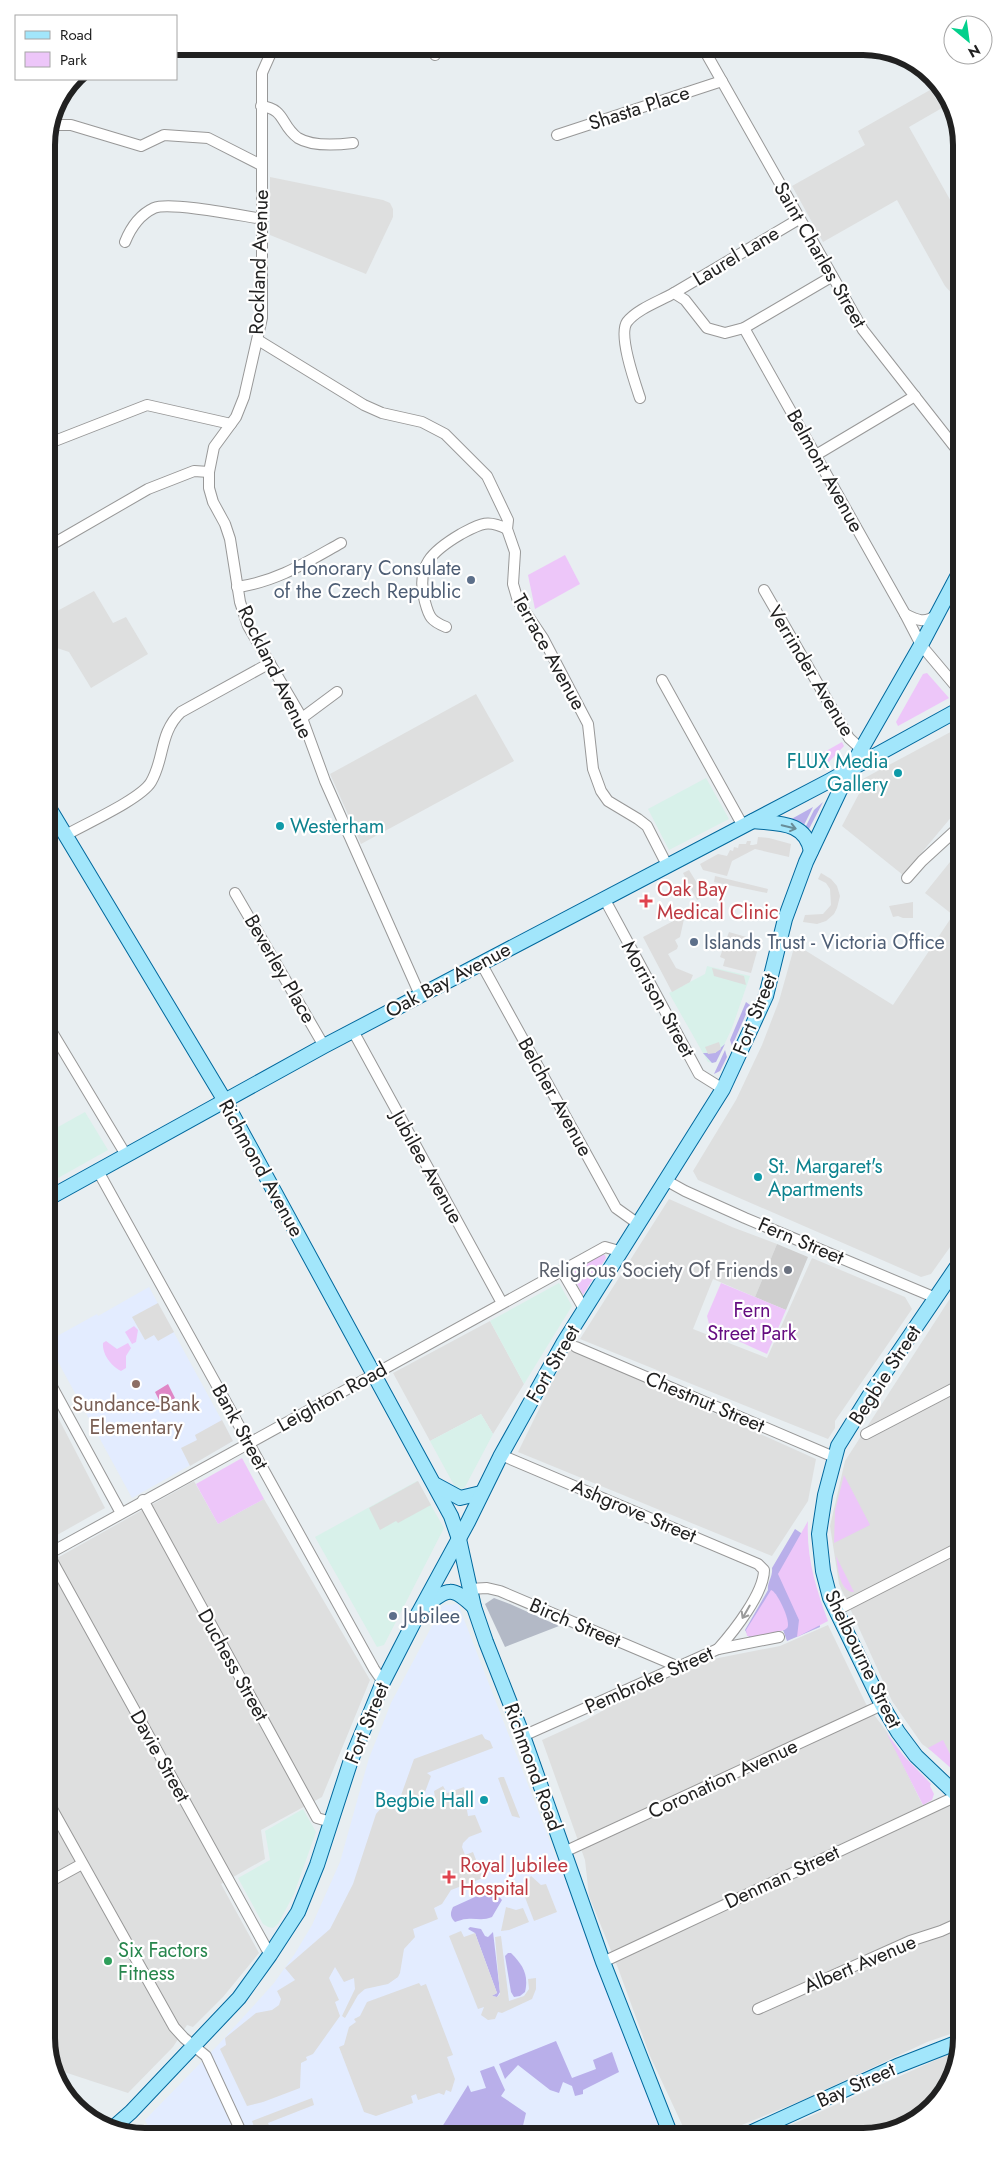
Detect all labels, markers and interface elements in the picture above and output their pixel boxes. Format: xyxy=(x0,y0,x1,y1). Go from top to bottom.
legend xyxy=(15,15,178,80)
north arrow xyxy=(943,15,993,65)
text: Road xyxy=(60,24,92,46)
text: N xyxy=(965,40,984,63)
text: Park xyxy=(60,49,87,71)
street label: Shasta Place xyxy=(585,78,693,138)
street label: Saint Charles Street xyxy=(766,177,874,334)
street label: Rockland Avenue xyxy=(242,189,276,335)
street label: Laurel Lane xyxy=(687,219,785,293)
street label: Belmont Avenue xyxy=(779,404,871,538)
place label: Honorary Consulate of the Czech Republic xyxy=(274,554,461,606)
marker: Honorary Consulate of the Czech Republic xyxy=(465,574,477,586)
street label: Terrace Avenue xyxy=(505,589,593,715)
street label: Verrinder Avenue xyxy=(760,600,862,742)
street label: Rockland Avenue xyxy=(230,601,320,743)
place label: FLUX Media Gallery xyxy=(787,747,888,799)
marker: FLUX Media Gallery xyxy=(892,767,904,779)
place label: Westerham xyxy=(290,812,384,841)
marker: Westerham xyxy=(274,820,286,832)
one-way arrow xyxy=(780,822,796,832)
place label: Oak Bay Medical Clinic xyxy=(657,875,779,927)
marker: Oak Bay Medical Clinic xyxy=(639,894,653,908)
street label: Beverley Place xyxy=(237,909,323,1029)
place label: Islands Trust - Victoria Office xyxy=(704,928,945,957)
street label: Oak Bay Avenue xyxy=(380,935,516,1025)
street label: Morrison Street xyxy=(614,935,702,1063)
marker: Islands Trust - Victoria Office xyxy=(688,936,700,948)
street label: Fort Street xyxy=(726,969,785,1059)
street label: Belcher Avenue xyxy=(510,1032,600,1162)
street label: Richmond Avenue xyxy=(211,1094,311,1242)
street label: Jubilee Avenue xyxy=(382,1103,470,1229)
place label: St. Margaret's Apartments xyxy=(768,1152,883,1204)
marker: St. Margaret's Apartments xyxy=(752,1171,764,1183)
street label: Fern Street xyxy=(754,1210,849,1272)
place label: Religious Society Of Friends xyxy=(539,1256,778,1285)
marker: Religious Society Of Friends xyxy=(782,1264,794,1276)
park label: Fern Street Park xyxy=(707,1296,797,1348)
street label: Fort Street xyxy=(519,1319,587,1408)
street label: Begbie Street xyxy=(842,1319,928,1430)
street label: Leighton Road xyxy=(272,1355,392,1439)
street label: Chestnut Street xyxy=(641,1364,769,1440)
marker: Sundance-Bank Elementary xyxy=(130,1378,142,1390)
street label: Bank Street xyxy=(205,1379,276,1475)
place label: Sundance-Bank Elementary xyxy=(72,1390,200,1442)
street label: Ashgrove Street xyxy=(567,1472,701,1550)
street label: Shelbourne Street xyxy=(817,1585,909,1733)
street label: Birch Street xyxy=(525,1591,625,1655)
place label: Jubilee xyxy=(400,1602,460,1631)
street label: Duchess Street xyxy=(190,1604,276,1727)
one-way arrow xyxy=(741,1604,751,1619)
marker: Jubilee xyxy=(387,1610,399,1622)
street label: Pembroke Street xyxy=(580,1639,718,1721)
street label: Fort Street xyxy=(338,1678,397,1768)
street label: Richmond Road xyxy=(496,1699,570,1835)
street label: Davie Street xyxy=(123,1705,197,1807)
street label: Coronation Avenue xyxy=(643,1732,803,1826)
place label: Begbie Hall xyxy=(375,1786,474,1815)
marker: Begbie Hall xyxy=(478,1794,490,1806)
street label: Denman Street xyxy=(720,1838,844,1916)
place label: Royal Jubilee Hospital xyxy=(460,1851,568,1903)
marker: Royal Jubilee Hospital xyxy=(442,1870,456,1884)
street label: Albert Avenue xyxy=(799,1927,921,2001)
place label: Six Factors Fitness xyxy=(118,1936,208,1988)
marker: Six Factors Fitness xyxy=(102,1955,114,1967)
street label: Bay Street xyxy=(812,2055,900,2115)

